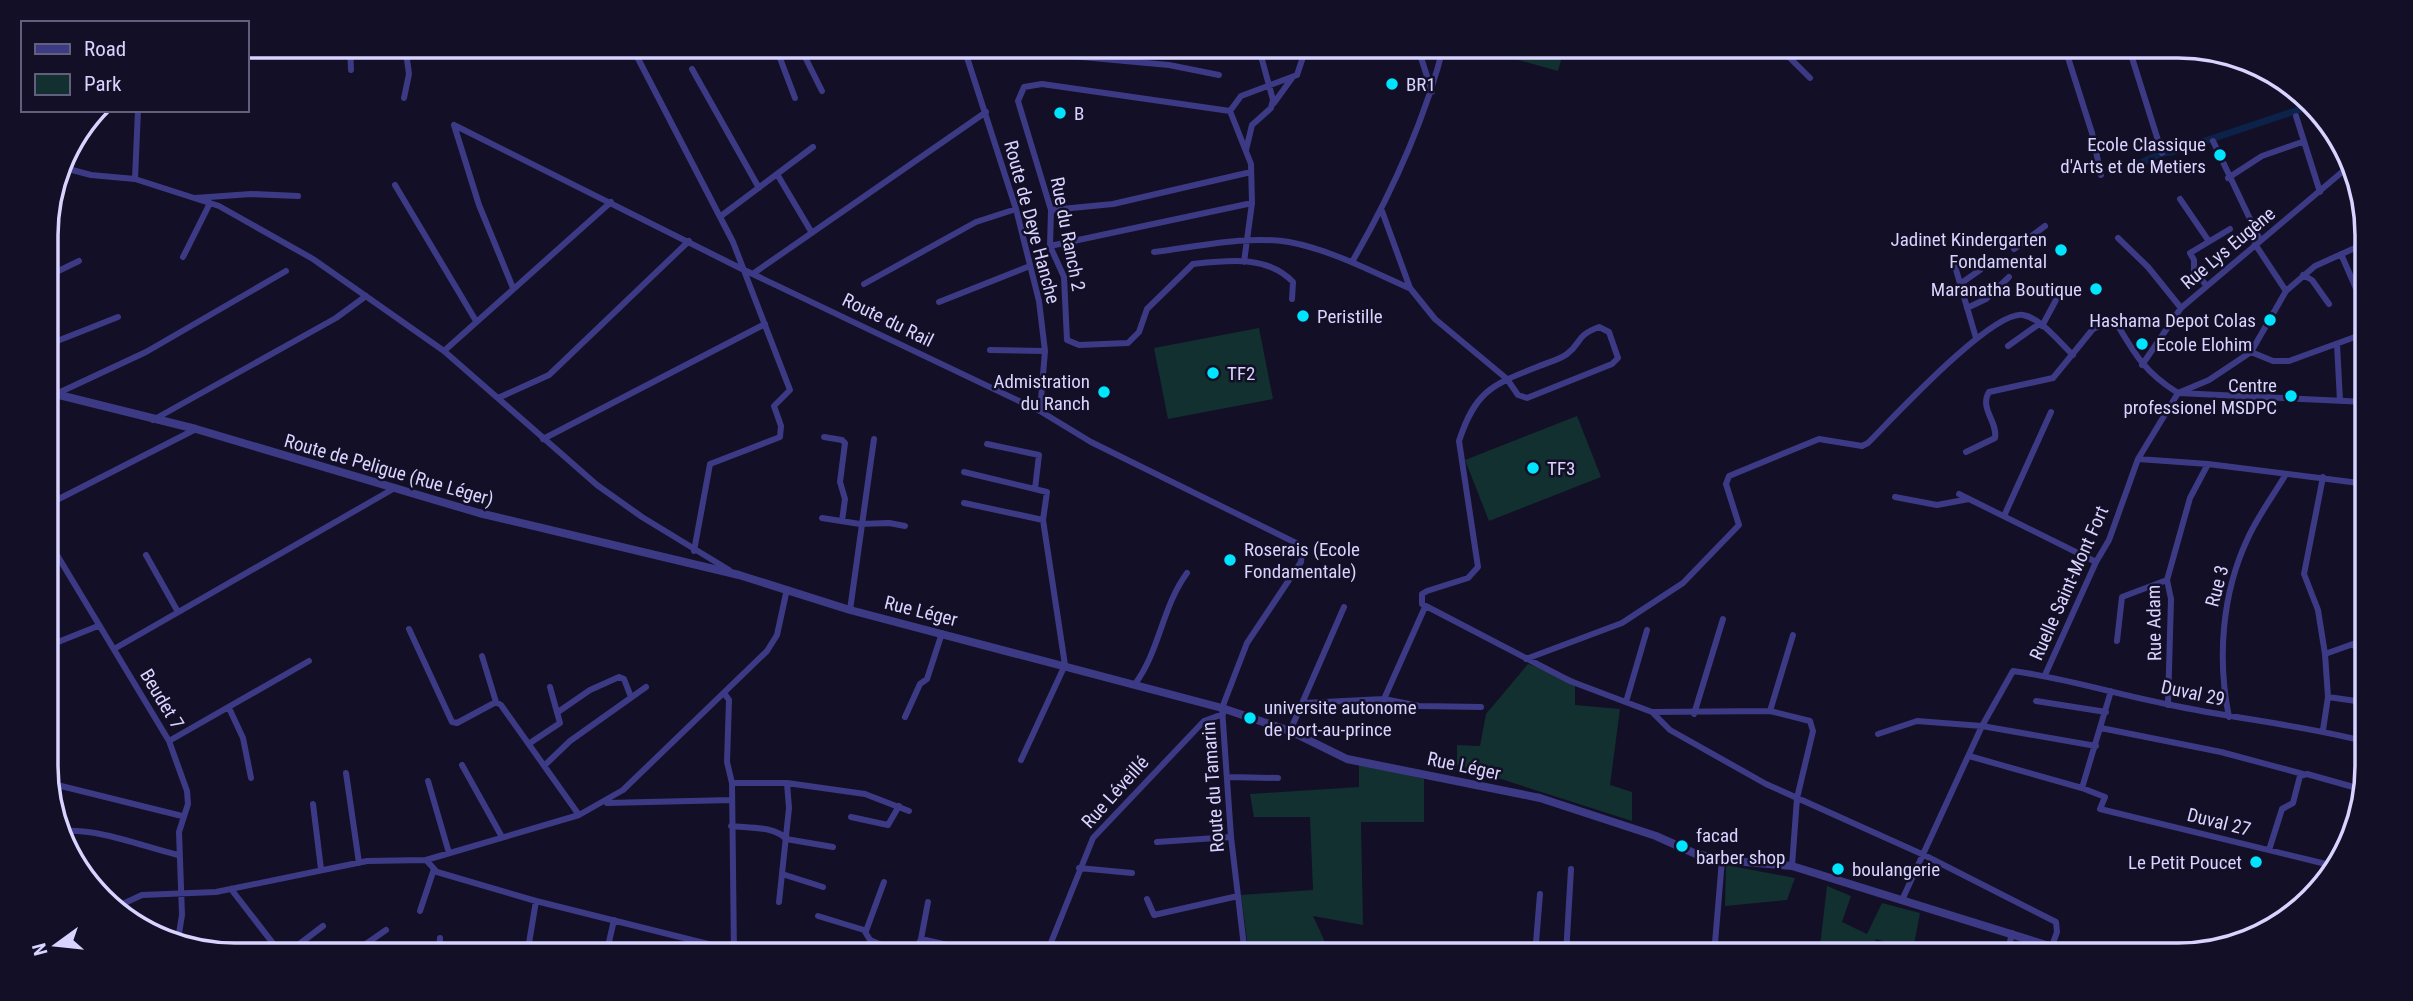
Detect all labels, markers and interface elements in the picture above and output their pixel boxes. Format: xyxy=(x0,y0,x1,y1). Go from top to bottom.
legend xyxy=(21,21,248,112)
text: Road xyxy=(84,37,126,61)
text: Park xyxy=(84,72,122,96)
place label: BR1 xyxy=(1406,73,1436,96)
marker: BR1 xyxy=(1384,76,1400,92)
place label: B xyxy=(1074,102,1084,125)
marker: B xyxy=(1052,105,1068,121)
place label: Ecole Classique d'Arts et de Metiers xyxy=(2060,133,2206,178)
street label: Route de Deye Hanche xyxy=(999,138,1065,306)
marker: Ecole Classique d'Arts et de Metiers xyxy=(2212,147,2228,163)
street label: Rue du Ranch 2 xyxy=(1046,175,1090,293)
street label: Rue Lys Eugène xyxy=(2176,202,2280,294)
place label: Jadinet Kindergarten Fondamental xyxy=(1891,228,2047,273)
marker: Jadinet Kindergarten Fondamental xyxy=(2053,242,2069,258)
place label: Maranatha Boutique xyxy=(1931,278,2082,301)
marker: Maranatha Boutique xyxy=(2088,281,2104,297)
street label: Route du Rail xyxy=(839,288,937,352)
place label: Peristille xyxy=(1317,305,1383,328)
marker: Peristille xyxy=(1295,308,1311,324)
place label: Hashama Depot Colas xyxy=(2089,309,2256,332)
marker: Hashama Depot Colas xyxy=(2262,312,2278,328)
place label: Ecole Elohim xyxy=(2156,333,2252,356)
marker: Ecole Elohim xyxy=(2134,336,2150,352)
place label: TF2 xyxy=(1227,362,1255,385)
marker: TF2 xyxy=(1205,365,1221,381)
place label: Admistration du Ranch xyxy=(993,370,1090,415)
place label: Centre professionel MSDPC xyxy=(2123,374,2277,419)
marker: Admistration du Ranch xyxy=(1096,384,1112,400)
marker: Centre professionel MSDPC xyxy=(2283,388,2299,404)
street label: Route de Peligue (Rue Léger) xyxy=(282,429,496,511)
place label: TF3 xyxy=(1547,457,1575,480)
marker: TF3 xyxy=(1525,460,1541,476)
street label: Ruelle Saint-Mont Fort xyxy=(2025,502,2113,664)
place label: Roserais (Ecole Fondamentale) xyxy=(1244,538,1360,583)
marker: Roserais (Ecole Fondamentale) xyxy=(1222,552,1238,568)
street label: Rue 3 xyxy=(2200,563,2234,609)
street label: Rue Adam xyxy=(2142,585,2166,661)
street label: Rue Léger xyxy=(882,591,960,631)
street label: Beudet 7 xyxy=(135,665,189,733)
street label: Duval 29 xyxy=(2159,675,2227,711)
place label: universite autonome de port-au-prince xyxy=(1264,696,1417,741)
marker: universite autonome de port-au-prince xyxy=(1242,710,1258,726)
street label: Route du Tamarin xyxy=(1197,721,1229,853)
street label: Rue Léger xyxy=(1425,747,1503,785)
street label: Rue Léveillé xyxy=(1077,751,1153,833)
street label: Duval 27 xyxy=(2185,803,2253,841)
place label: facad barber shop xyxy=(1696,824,1785,869)
marker: facad barber shop xyxy=(1674,838,1690,854)
place label: Le Petit Poucet xyxy=(2128,851,2242,874)
marker: Le Petit Poucet xyxy=(2248,854,2264,870)
place label: boulangerie xyxy=(1852,858,1940,881)
marker: boulangerie xyxy=(1830,861,1846,877)
north arrow xyxy=(21,910,91,980)
text: N xyxy=(27,941,53,958)

